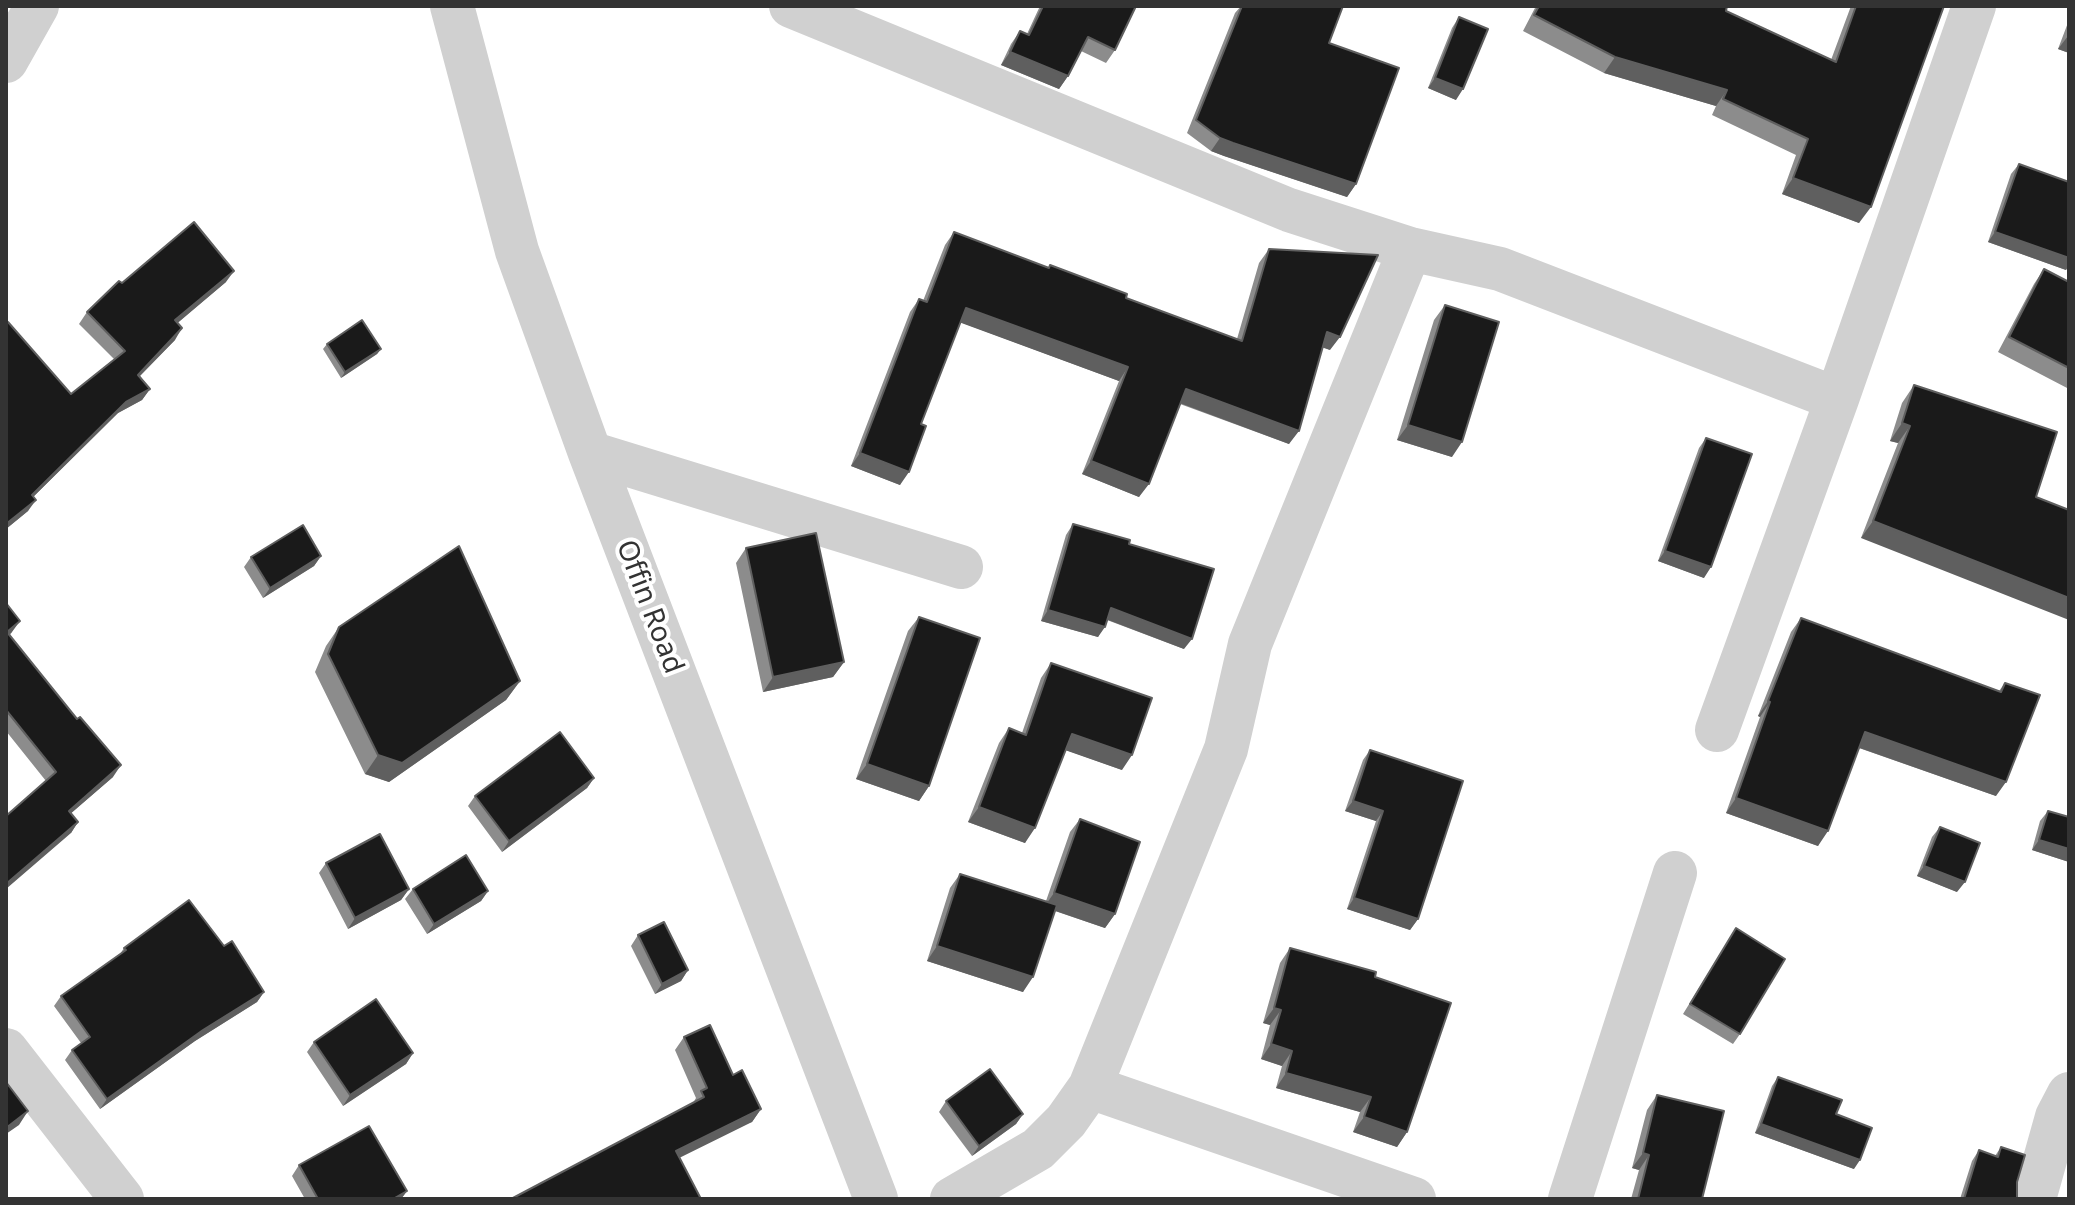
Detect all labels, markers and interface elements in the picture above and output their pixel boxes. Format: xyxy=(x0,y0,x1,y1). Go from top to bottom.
street label: Offin Road xyxy=(608,536,690,678)

